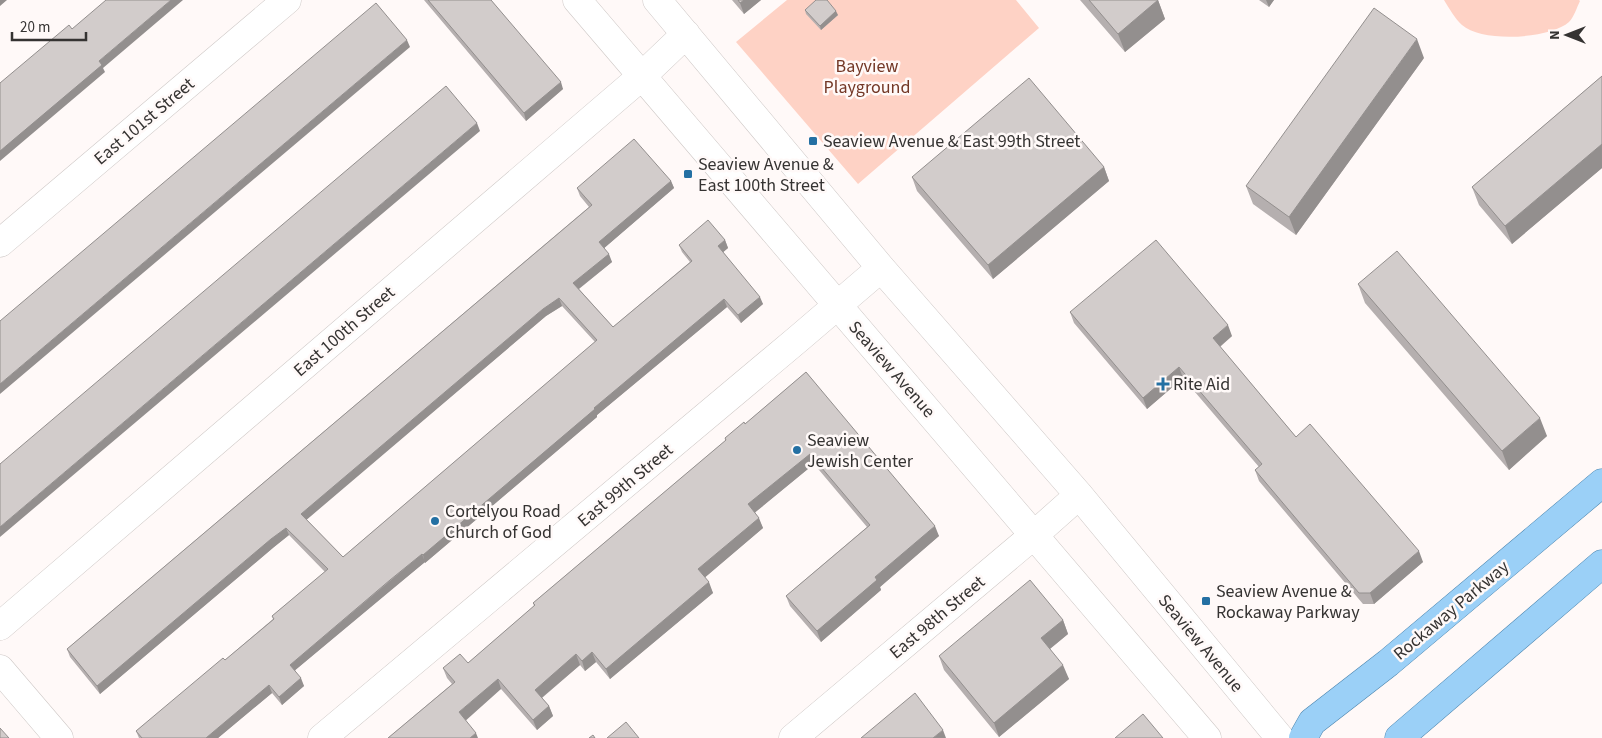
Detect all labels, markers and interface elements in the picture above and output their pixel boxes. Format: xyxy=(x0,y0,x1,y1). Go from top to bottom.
scale bar xyxy=(12,10,86,42)
north arrow xyxy=(1542,10,1592,60)
text: 20 m xyxy=(20,17,50,38)
text: N xyxy=(1545,30,1565,40)
park label: Bayview Playground xyxy=(824,54,910,100)
street label: East 101st Street xyxy=(89,72,200,171)
place label: Seaview Avenue & East 99th Street xyxy=(823,129,1080,154)
marker: Seaview Avenue & East 99th Street xyxy=(807,135,819,147)
place label: Seaview Avenue & East 100th Street xyxy=(698,152,834,198)
marker: Seaview Avenue & East 100th Street xyxy=(682,168,694,180)
street label: East 100th Street xyxy=(288,280,400,382)
street label: Seaview Avenue xyxy=(842,315,941,423)
place label: Rite Aid xyxy=(1173,372,1230,397)
marker: Rite Aid xyxy=(1157,378,1169,390)
place label: Seaview Jewish Center xyxy=(807,428,914,474)
street label: East 99th Street xyxy=(572,438,679,533)
marker: Seaview Jewish Center xyxy=(791,444,803,456)
place label: Cortelyou Road Church of God xyxy=(445,499,561,545)
marker: Cortelyou Road Church of God xyxy=(429,515,441,527)
street label: Rockaway Parkway xyxy=(1388,554,1515,666)
street label: East 98th Street xyxy=(884,570,991,665)
place label: Seaview Avenue & Rockaway Parkway xyxy=(1216,579,1360,625)
street label: Seaview Avenue xyxy=(1152,589,1249,698)
marker: Seaview Avenue & Rockaway Parkway xyxy=(1200,595,1212,607)

